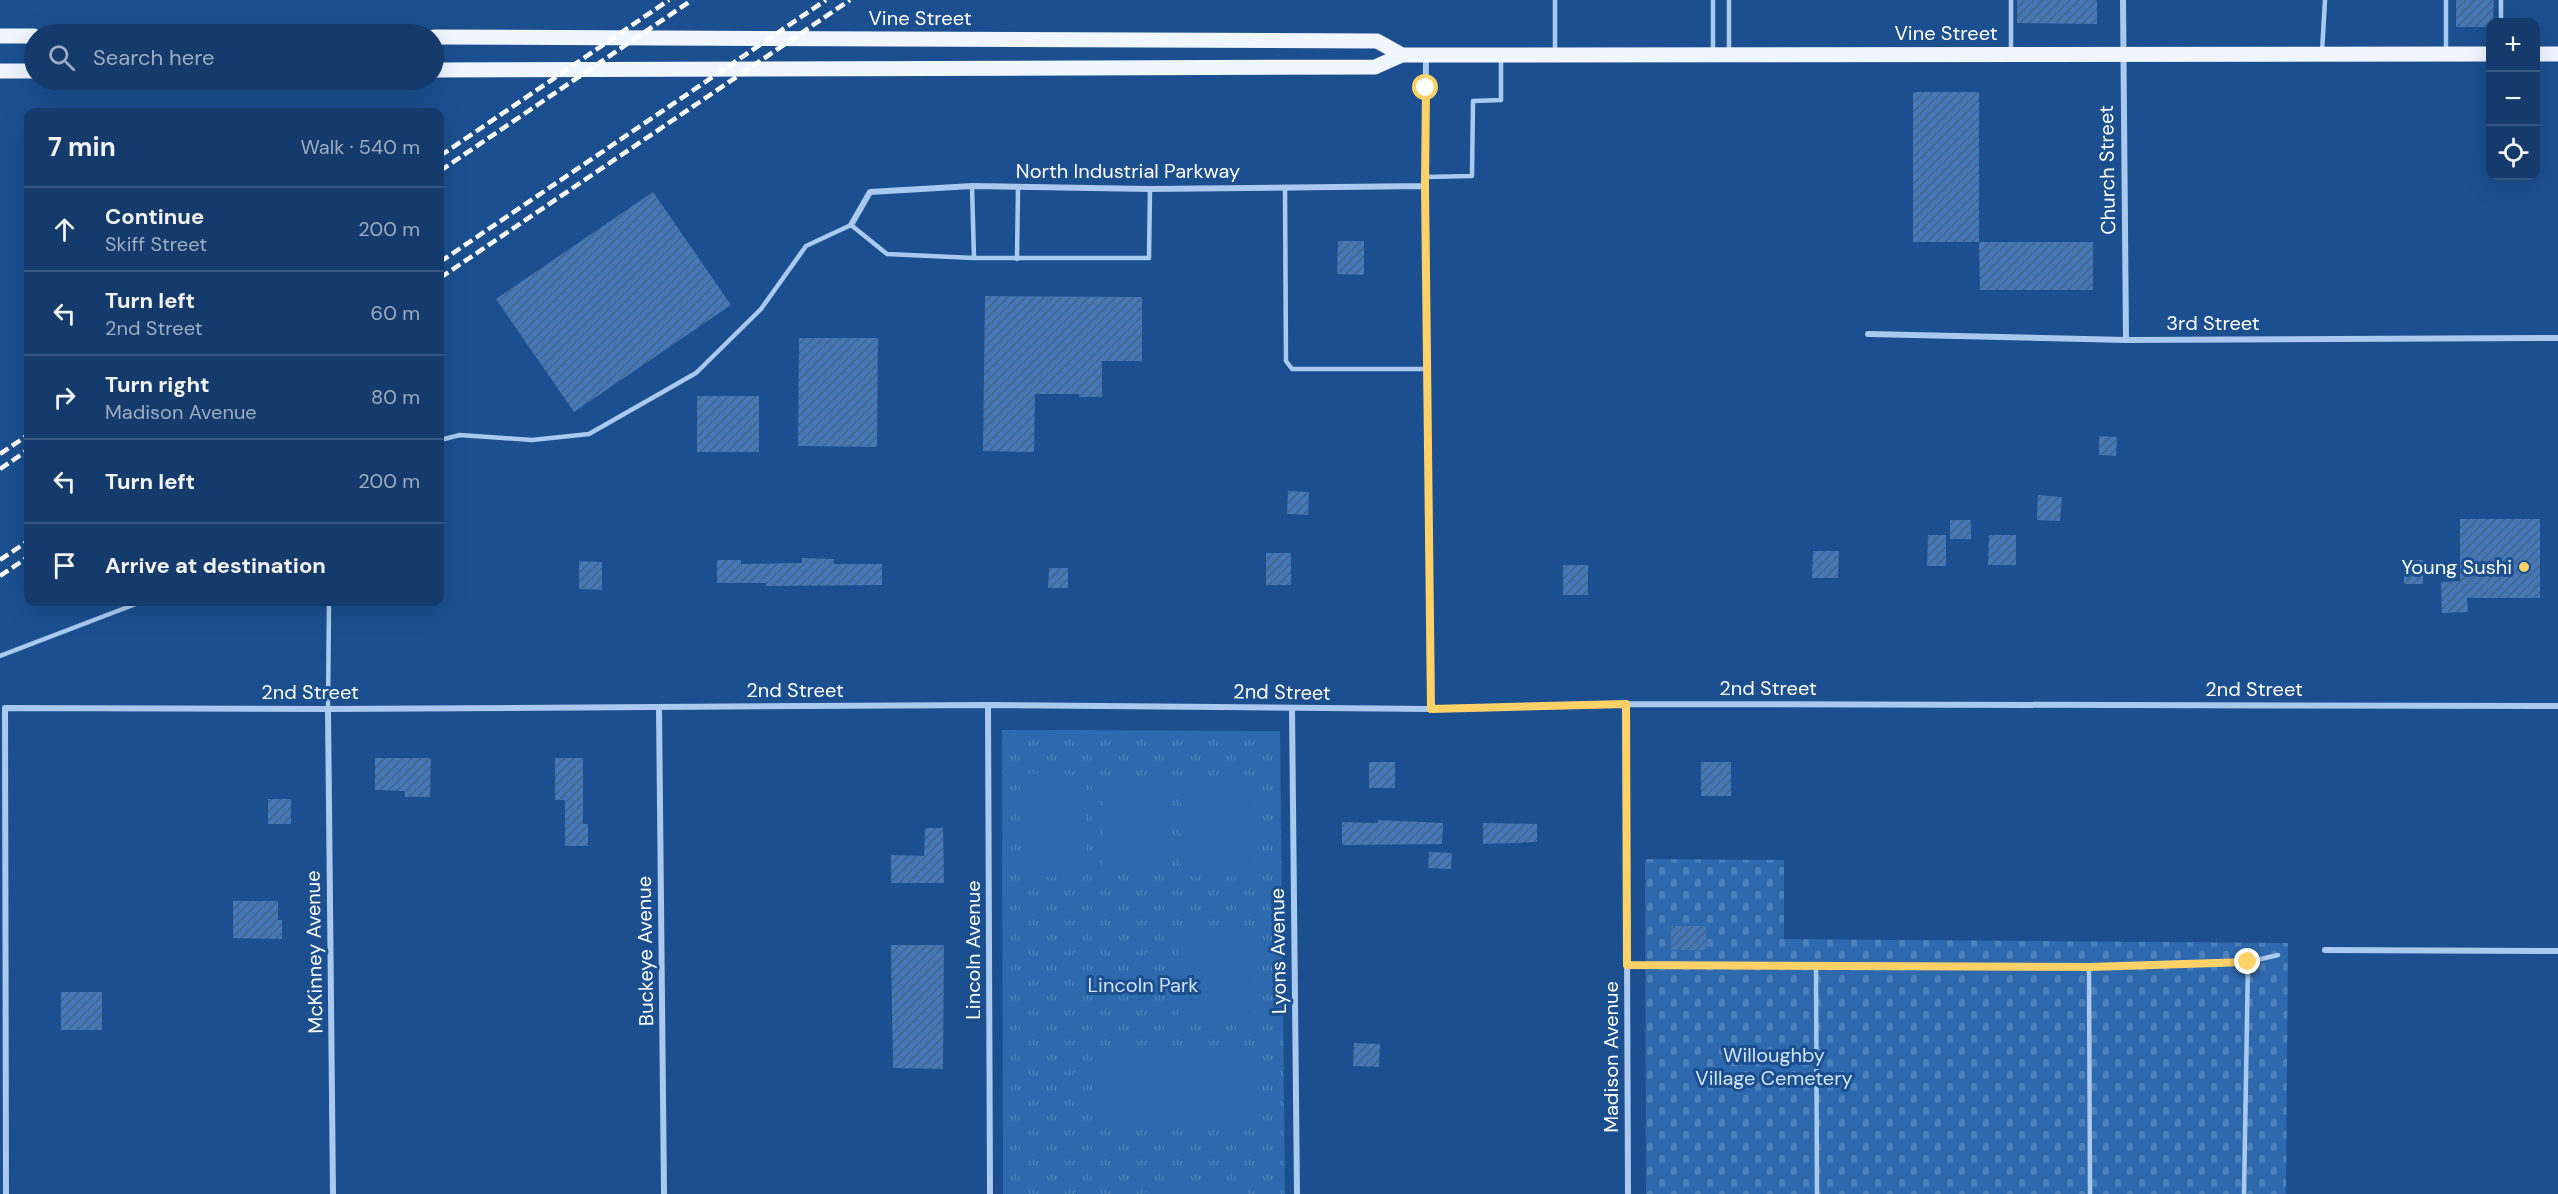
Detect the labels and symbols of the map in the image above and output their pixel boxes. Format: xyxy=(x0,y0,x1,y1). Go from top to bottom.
street label: Vine Street xyxy=(868,5,972,31)
street label: Vine Street xyxy=(1894,20,1998,46)
route start xyxy=(1412,74,1438,100)
street label: Church Street xyxy=(2093,105,2121,235)
street label: North Industrial Parkway xyxy=(1016,158,1240,184)
street label: 3rd Street xyxy=(2166,310,2260,336)
place label: Young Sushi xyxy=(2401,554,2512,580)
marker: Young Sushi xyxy=(2517,560,2531,574)
street label: 2nd Street xyxy=(1719,675,1817,701)
street label: 2nd Street xyxy=(2205,676,2303,702)
street label: 2nd Street xyxy=(746,677,844,703)
street label: 2nd Street xyxy=(1233,678,1331,706)
street label: 2nd Street xyxy=(261,679,359,705)
street label: McKinney Avenue xyxy=(300,870,328,1034)
street label: Buckeye Avenue xyxy=(631,876,659,1026)
street label: Lincoln Avenue xyxy=(960,880,986,1020)
street label: Lyons Avenue xyxy=(1264,888,1292,1014)
route end xyxy=(2234,948,2260,974)
park label: Lincoln Park xyxy=(1088,972,1198,998)
street label: Madison Avenue xyxy=(1598,981,1624,1133)
park label: Willoughby Village Cemetery xyxy=(1695,1042,1853,1091)

